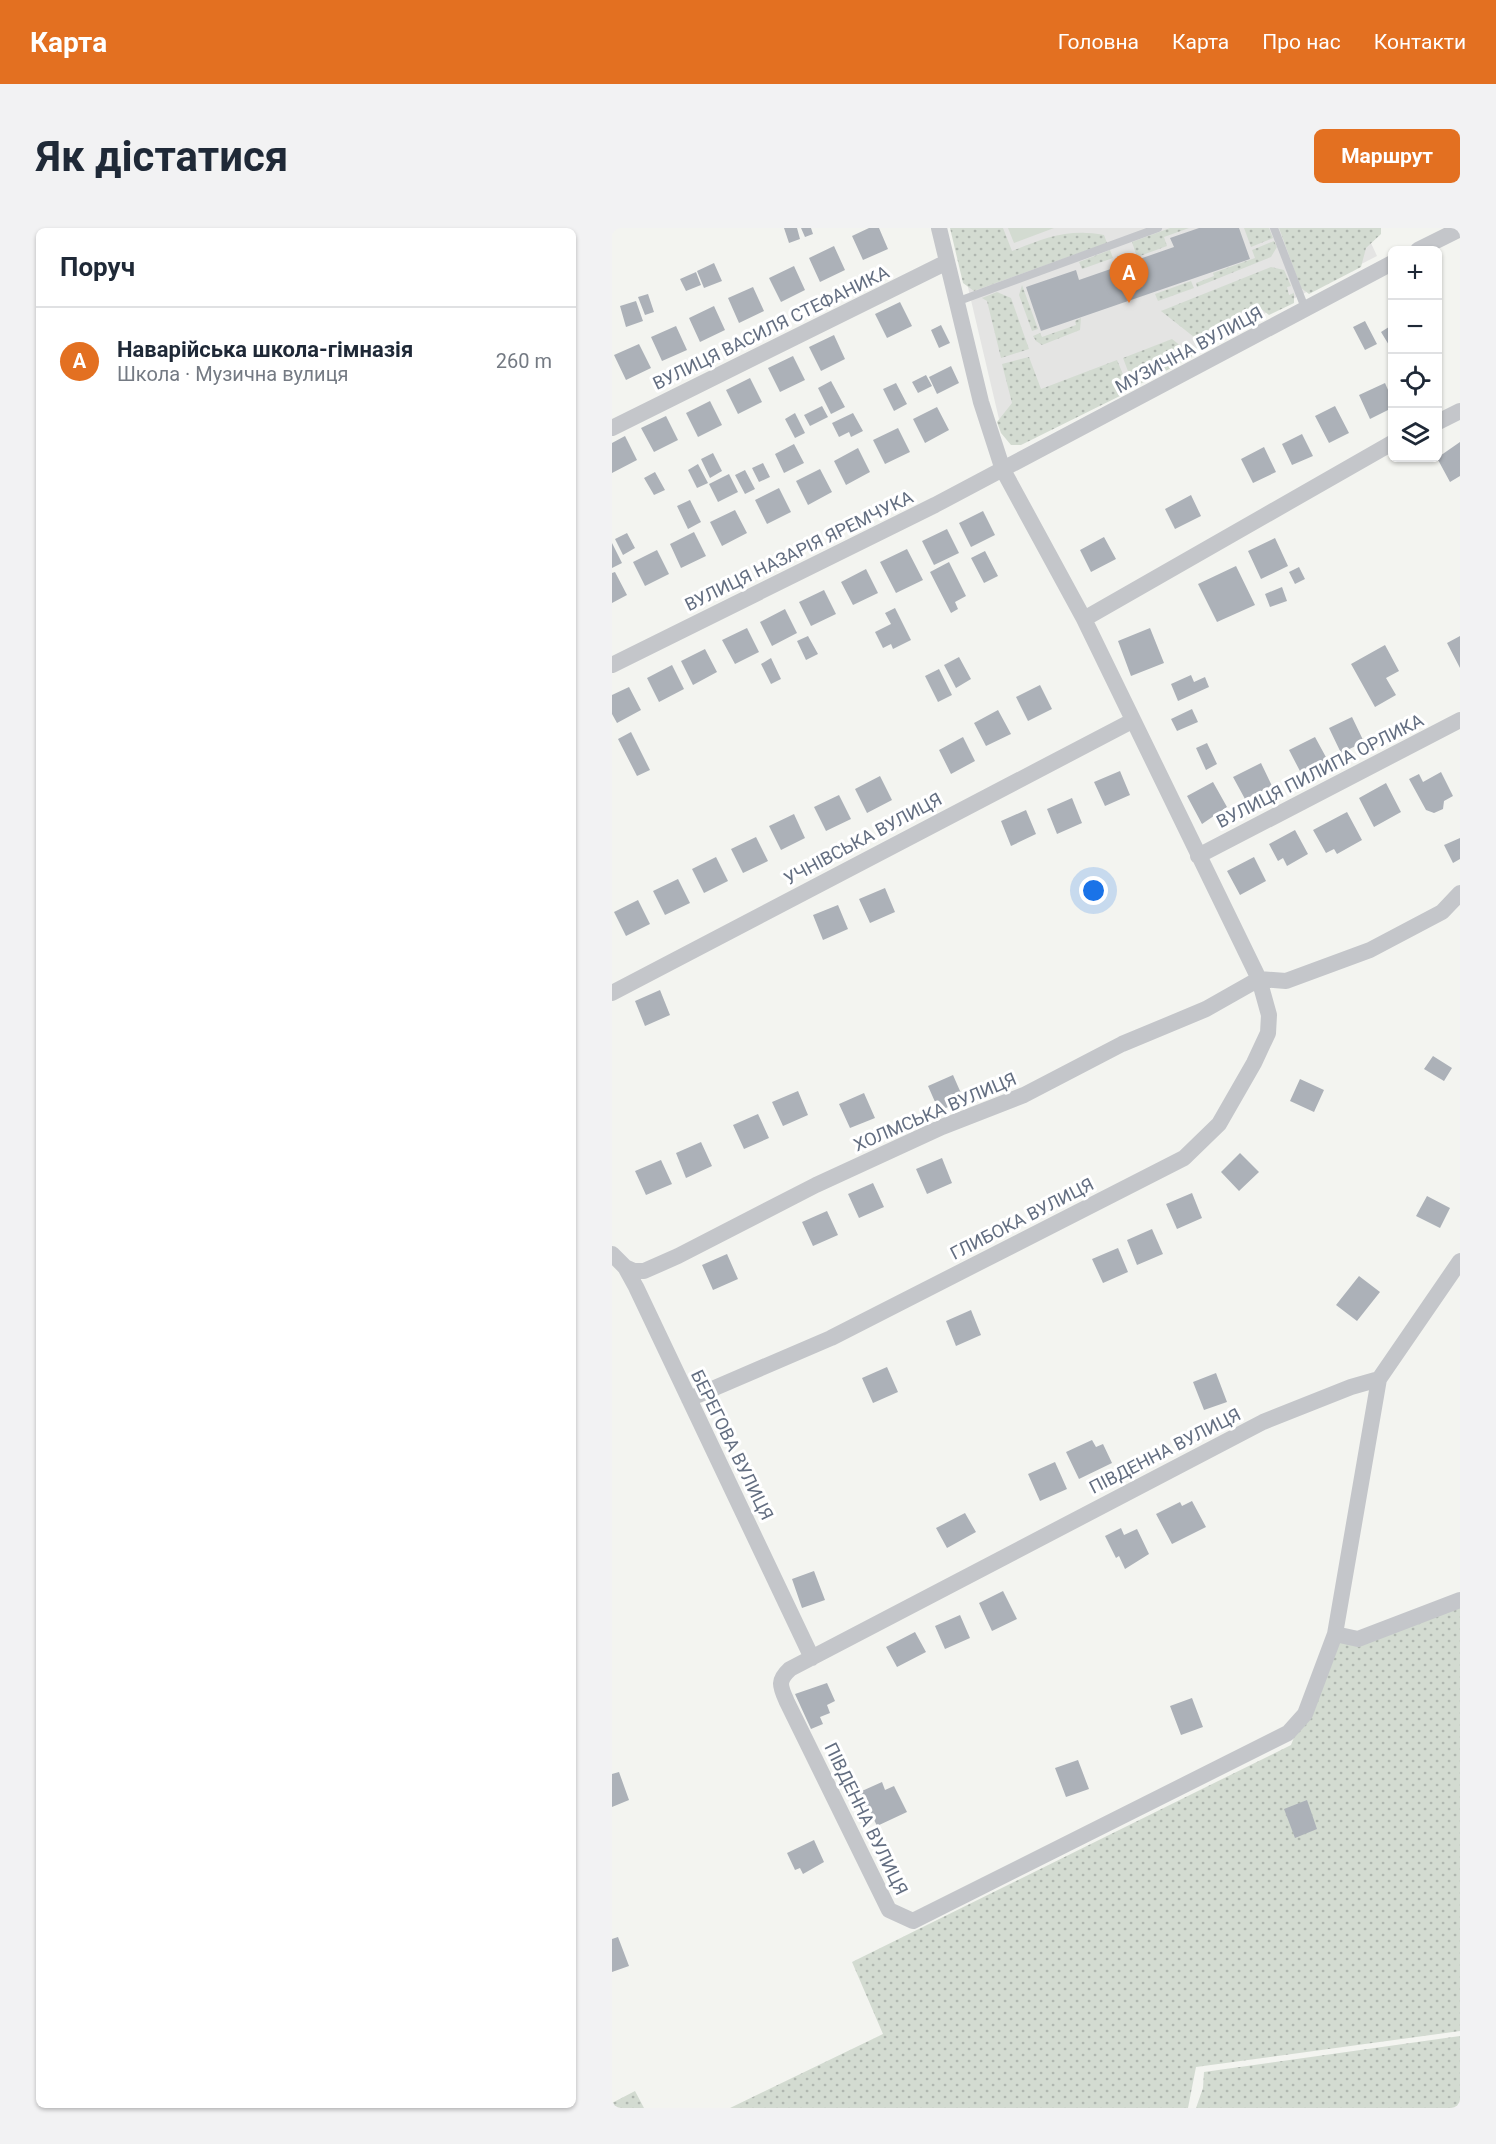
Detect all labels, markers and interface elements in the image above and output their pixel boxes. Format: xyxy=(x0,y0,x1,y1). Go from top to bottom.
text: Карта xyxy=(30,26,107,59)
text: Головна xyxy=(1058,30,1139,54)
text: Карта xyxy=(1172,30,1229,54)
text: Про нас xyxy=(1262,30,1341,54)
text: Контакти xyxy=(1374,30,1466,54)
button: Маршрут xyxy=(1314,129,1460,183)
text: Як дістатися xyxy=(36,132,288,181)
map controls xyxy=(1388,246,1442,462)
button: + xyxy=(1388,246,1442,300)
text: Поруч xyxy=(60,252,135,282)
pin: A xyxy=(1110,254,1148,303)
street label: ВУЛИЦЯ ВАСИЛЯ СТЕФАНИКА xyxy=(649,261,892,394)
button: − xyxy=(1388,300,1442,354)
street label: МУЗИЧНА ВУЛИЦЯ xyxy=(1111,302,1266,397)
text: Наварійська школа-гімназія xyxy=(117,337,413,362)
text: A xyxy=(73,349,86,373)
text: 260 m xyxy=(496,349,552,373)
button: locate xyxy=(1388,354,1442,408)
text: Школа · Музична вулиця xyxy=(117,362,349,386)
button: layers xyxy=(1388,408,1442,462)
street label: ВУЛИЦЯ НАЗАРІЯ ЯРЕМЧУКА xyxy=(681,486,917,615)
street label: ВУЛИЦЯ ПИЛИПА ОРЛИКА xyxy=(1213,709,1427,832)
street label: УЧНІВСЬКА ВУЛИЦЯ xyxy=(780,788,945,889)
your location xyxy=(1079,876,1108,905)
street label: ХОЛМСЬКА ВУЛИЦЯ xyxy=(850,1068,1019,1155)
street label: ГЛИБОКА ВУЛИЦЯ xyxy=(946,1173,1097,1264)
street label: БЕРЕГОВА ВУЛИЦЯ xyxy=(687,1366,778,1523)
street label: ПІВДЕННА ВУЛИЦЯ xyxy=(1086,1403,1244,1498)
street label: ПІВДЕННА ВУЛИЦЯ xyxy=(820,1739,912,1898)

